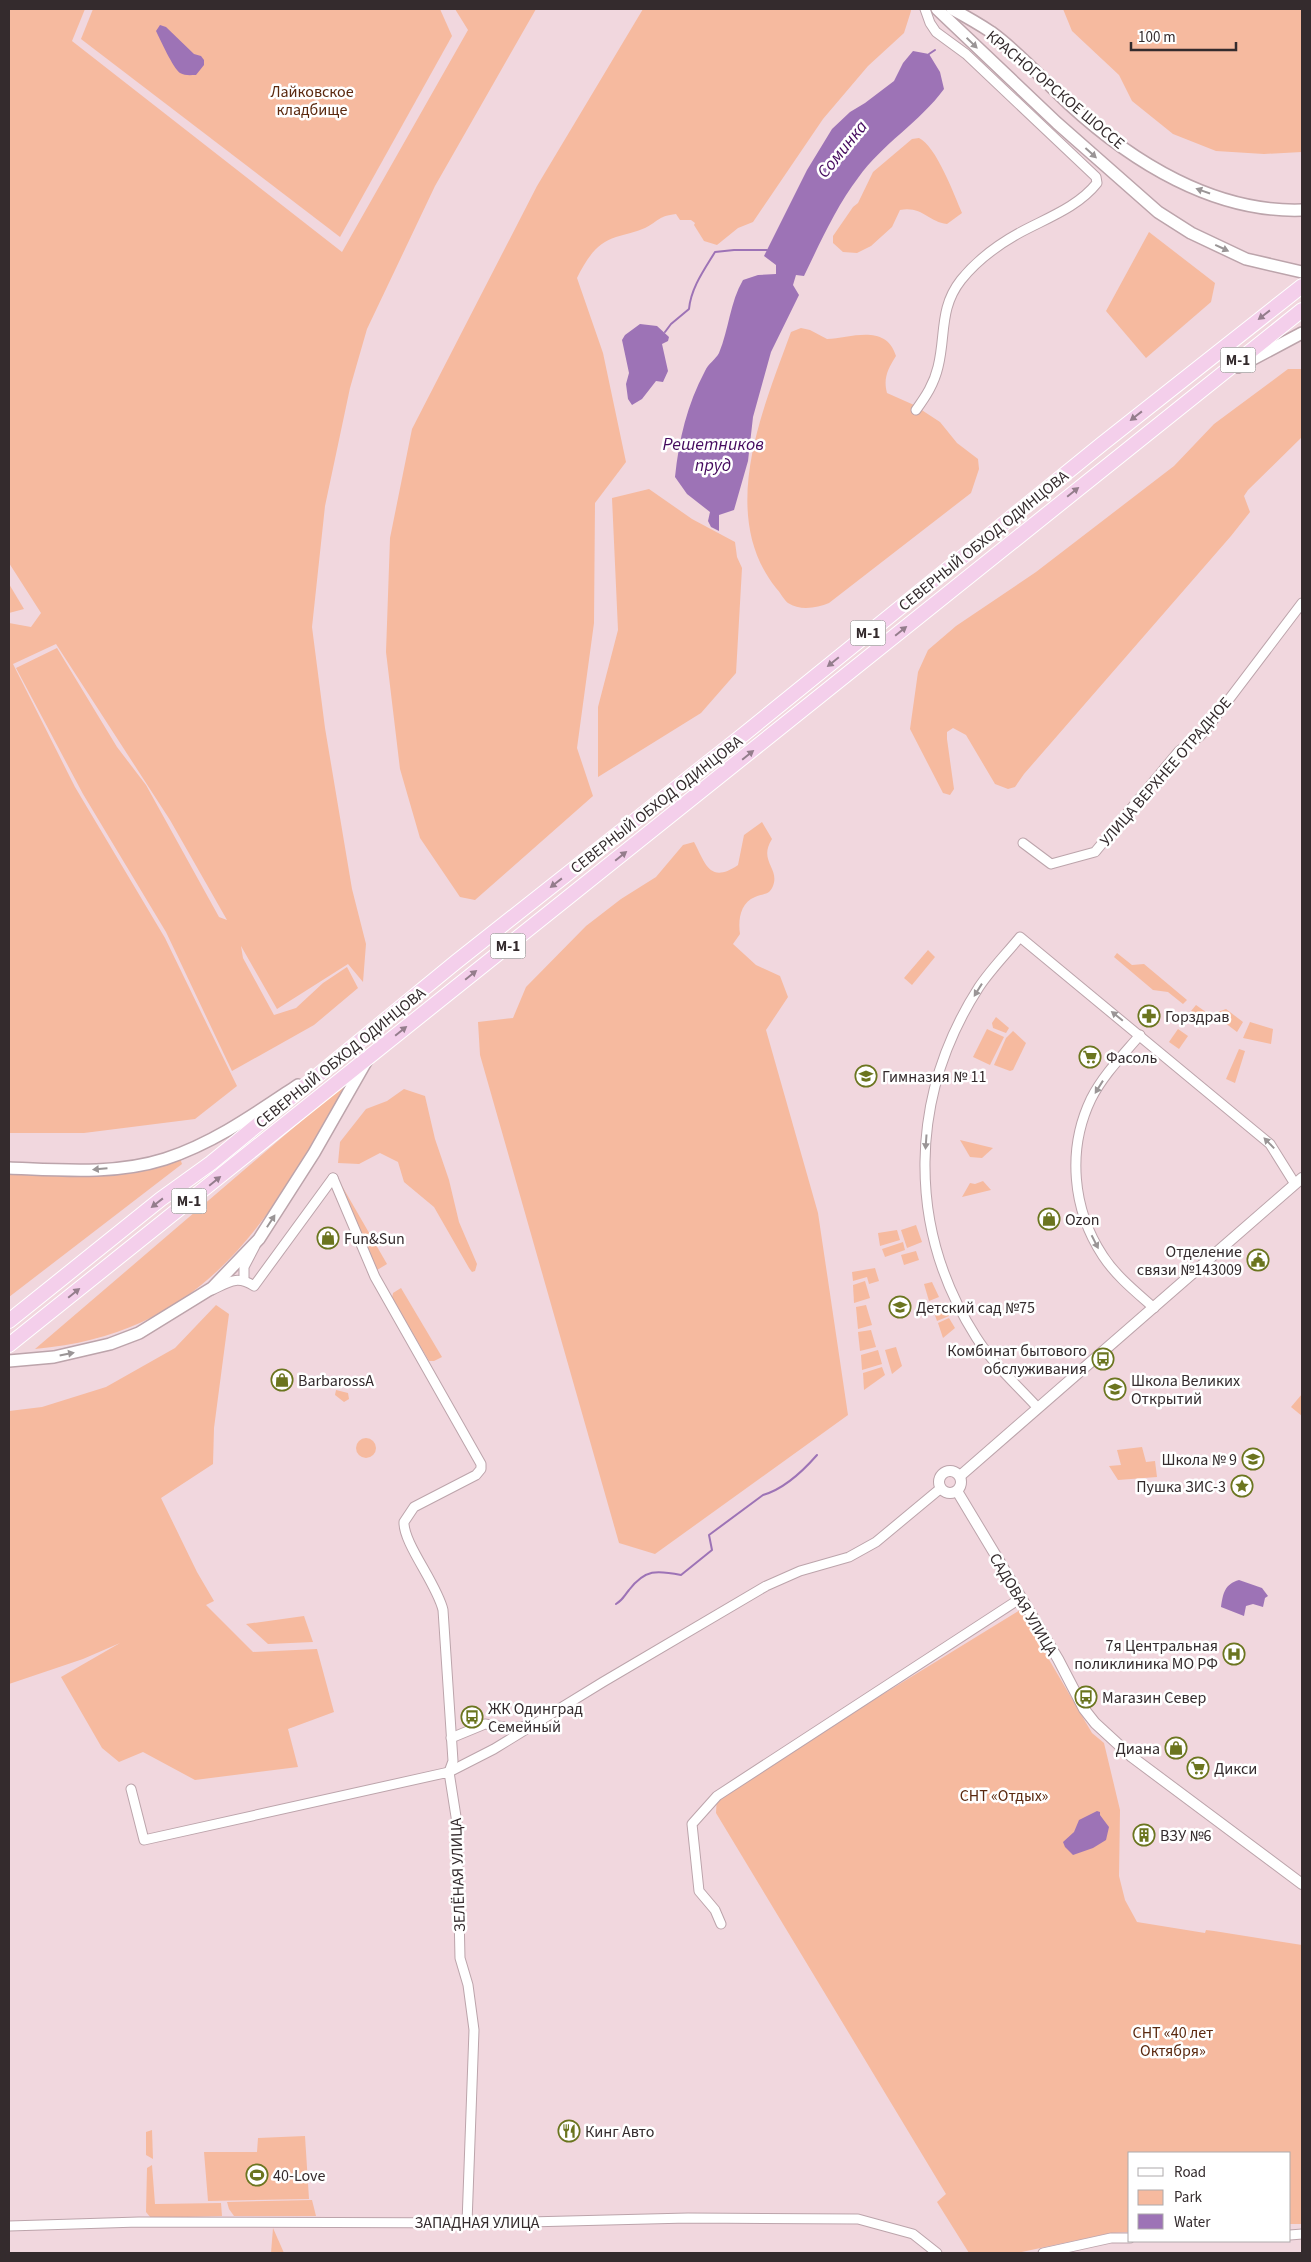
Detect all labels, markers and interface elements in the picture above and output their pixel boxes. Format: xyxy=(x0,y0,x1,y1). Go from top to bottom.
scale bar xyxy=(1131,20,1236,52)
street label: КРАСНОГОРСКОЕ ШОССЕ xyxy=(981,25,1129,154)
text: 100 m xyxy=(1138,27,1176,48)
one-way arrow xyxy=(966,37,978,49)
park label: Лайковское кладбище xyxy=(270,81,354,121)
water label: Соминка xyxy=(811,115,874,184)
one-way arrow xyxy=(1085,147,1097,159)
one-way arrow xyxy=(1196,187,1211,195)
one-way arrow xyxy=(1215,245,1229,253)
one-way arrow xyxy=(1258,310,1271,321)
road number: М-1 xyxy=(1220,348,1256,372)
one-way arrow xyxy=(1130,411,1143,422)
water label: Решетников пруд xyxy=(662,432,764,478)
street label: СЕВЕРНЫЙ ОБХОД ОДИНЦОВА xyxy=(894,465,1074,616)
one-way arrow xyxy=(1066,486,1079,497)
road number: М-1 xyxy=(850,620,886,646)
one-way arrow xyxy=(895,625,908,636)
one-way arrow xyxy=(827,656,840,667)
street label: УЛИЦА ВЕРХНЕЕ ОТРАДНОЕ xyxy=(1095,692,1237,851)
street label: СЕВЕРНЫЙ ОБХОД ОДИНЦОВА xyxy=(566,730,748,879)
one-way arrow xyxy=(741,750,754,761)
one-way arrow xyxy=(614,851,627,862)
one-way arrow xyxy=(549,878,562,888)
road number: М-1 xyxy=(490,934,526,958)
one-way arrow xyxy=(464,969,477,980)
street label: СЕВЕРНЫЙ ОБХОД ОДИНЦОВА xyxy=(251,982,431,1133)
one-way arrow xyxy=(973,983,982,996)
pharmacy icon: Горздрав xyxy=(1137,1004,1161,1028)
place label: Горздрав xyxy=(1165,1006,1229,1028)
one-way arrow xyxy=(1111,1011,1124,1022)
one-way arrow xyxy=(395,1026,408,1037)
supermarket icon: Фасоль xyxy=(1078,1045,1102,1069)
place label: Фасоль xyxy=(1106,1047,1158,1069)
school or university icon: Гимназия № 11 xyxy=(854,1064,878,1088)
place label: Гимназия № 11 xyxy=(882,1066,986,1088)
one-way arrow xyxy=(1094,1080,1103,1093)
one-way arrow xyxy=(922,1134,930,1150)
one-way arrow xyxy=(1263,1138,1275,1150)
one-way arrow xyxy=(91,1165,107,1173)
one-way arrow xyxy=(208,1175,221,1186)
road number: М-1 xyxy=(172,1188,206,1214)
one-way arrow xyxy=(150,1198,164,1208)
shop icon: Ozon xyxy=(1037,1207,1061,1231)
place label: Ozon xyxy=(1065,1209,1100,1231)
one-way arrow xyxy=(266,1215,275,1228)
shop icon: Fun&Sun xyxy=(316,1226,340,1250)
place label: Fun&Sun xyxy=(344,1228,405,1250)
one-way arrow xyxy=(1091,1234,1099,1249)
place label: Отделение связи №143009 xyxy=(1137,1241,1242,1281)
public building icon: Отделение связи №143009 xyxy=(1246,1248,1270,1272)
one-way arrow xyxy=(67,1287,80,1298)
school or university icon: Детский сад №75 xyxy=(888,1295,912,1319)
place label: Детский сад №75 xyxy=(916,1297,1035,1319)
place label: Комбинат бытового обслуживания xyxy=(947,1340,1087,1380)
bus stop icon: Комбинат бытового обслуживания xyxy=(1091,1347,1115,1371)
one-way arrow xyxy=(60,1350,76,1358)
shop icon: BarbarossA xyxy=(270,1368,294,1392)
place label: BarbarossA xyxy=(298,1370,374,1392)
place label: Школа Великих Открытий xyxy=(1131,1370,1240,1410)
school or university icon: Школа Великих Открытий xyxy=(1103,1377,1127,1401)
school or university icon: Школа № 9 xyxy=(1241,1447,1265,1471)
place label: Школа № 9 xyxy=(1161,1449,1237,1471)
place icon: Пушка ЗИС-3 xyxy=(1230,1474,1254,1498)
place label: Пушка ЗИС-3 xyxy=(1136,1476,1226,1498)
street label: САДОВАЯ УЛИЦА xyxy=(984,1549,1063,1660)
place label: 7я Центральная поликлиника МО РФ xyxy=(1074,1635,1218,1675)
hospital icon: 7я Центральная поликлиника МО РФ xyxy=(1222,1642,1246,1666)
bus stop icon: Магазин Север xyxy=(1074,1685,1098,1709)
place label: Магазин Север xyxy=(1102,1687,1206,1709)
place label: ЖК Одинград Семейный xyxy=(488,1698,583,1738)
bus stop icon: ЖК Одинград Семейный xyxy=(460,1705,484,1729)
shop icon: Диана xyxy=(1164,1736,1188,1760)
place label: Диана xyxy=(1116,1738,1160,1760)
supermarket icon: Дикси xyxy=(1186,1756,1210,1780)
place label: Дикси xyxy=(1214,1758,1257,1780)
park label: СНТ «Отдых» xyxy=(960,1785,1048,1807)
street label: ЗЕЛЁНАЯ УЛИЦА xyxy=(445,1817,471,1932)
building icon: ВЗУ №6 xyxy=(1132,1823,1156,1847)
place label: ВЗУ №6 xyxy=(1160,1825,1212,1847)
park label: СНТ «40 лет Октября» xyxy=(1133,2022,1213,2062)
restaurant icon: Кинг Авто xyxy=(557,2119,581,2143)
place label: Кинг Авто xyxy=(585,2121,654,2143)
legend xyxy=(1128,2152,1291,2242)
text: Road xyxy=(1174,2162,1206,2183)
sports icon: 40-Love xyxy=(245,2163,269,2187)
place label: 40-Love xyxy=(273,2165,325,2187)
text: Park xyxy=(1174,2187,1203,2208)
street label: ЗАПАДНАЯ УЛИЦА xyxy=(414,2212,540,2234)
text: Water xyxy=(1174,2212,1211,2233)

